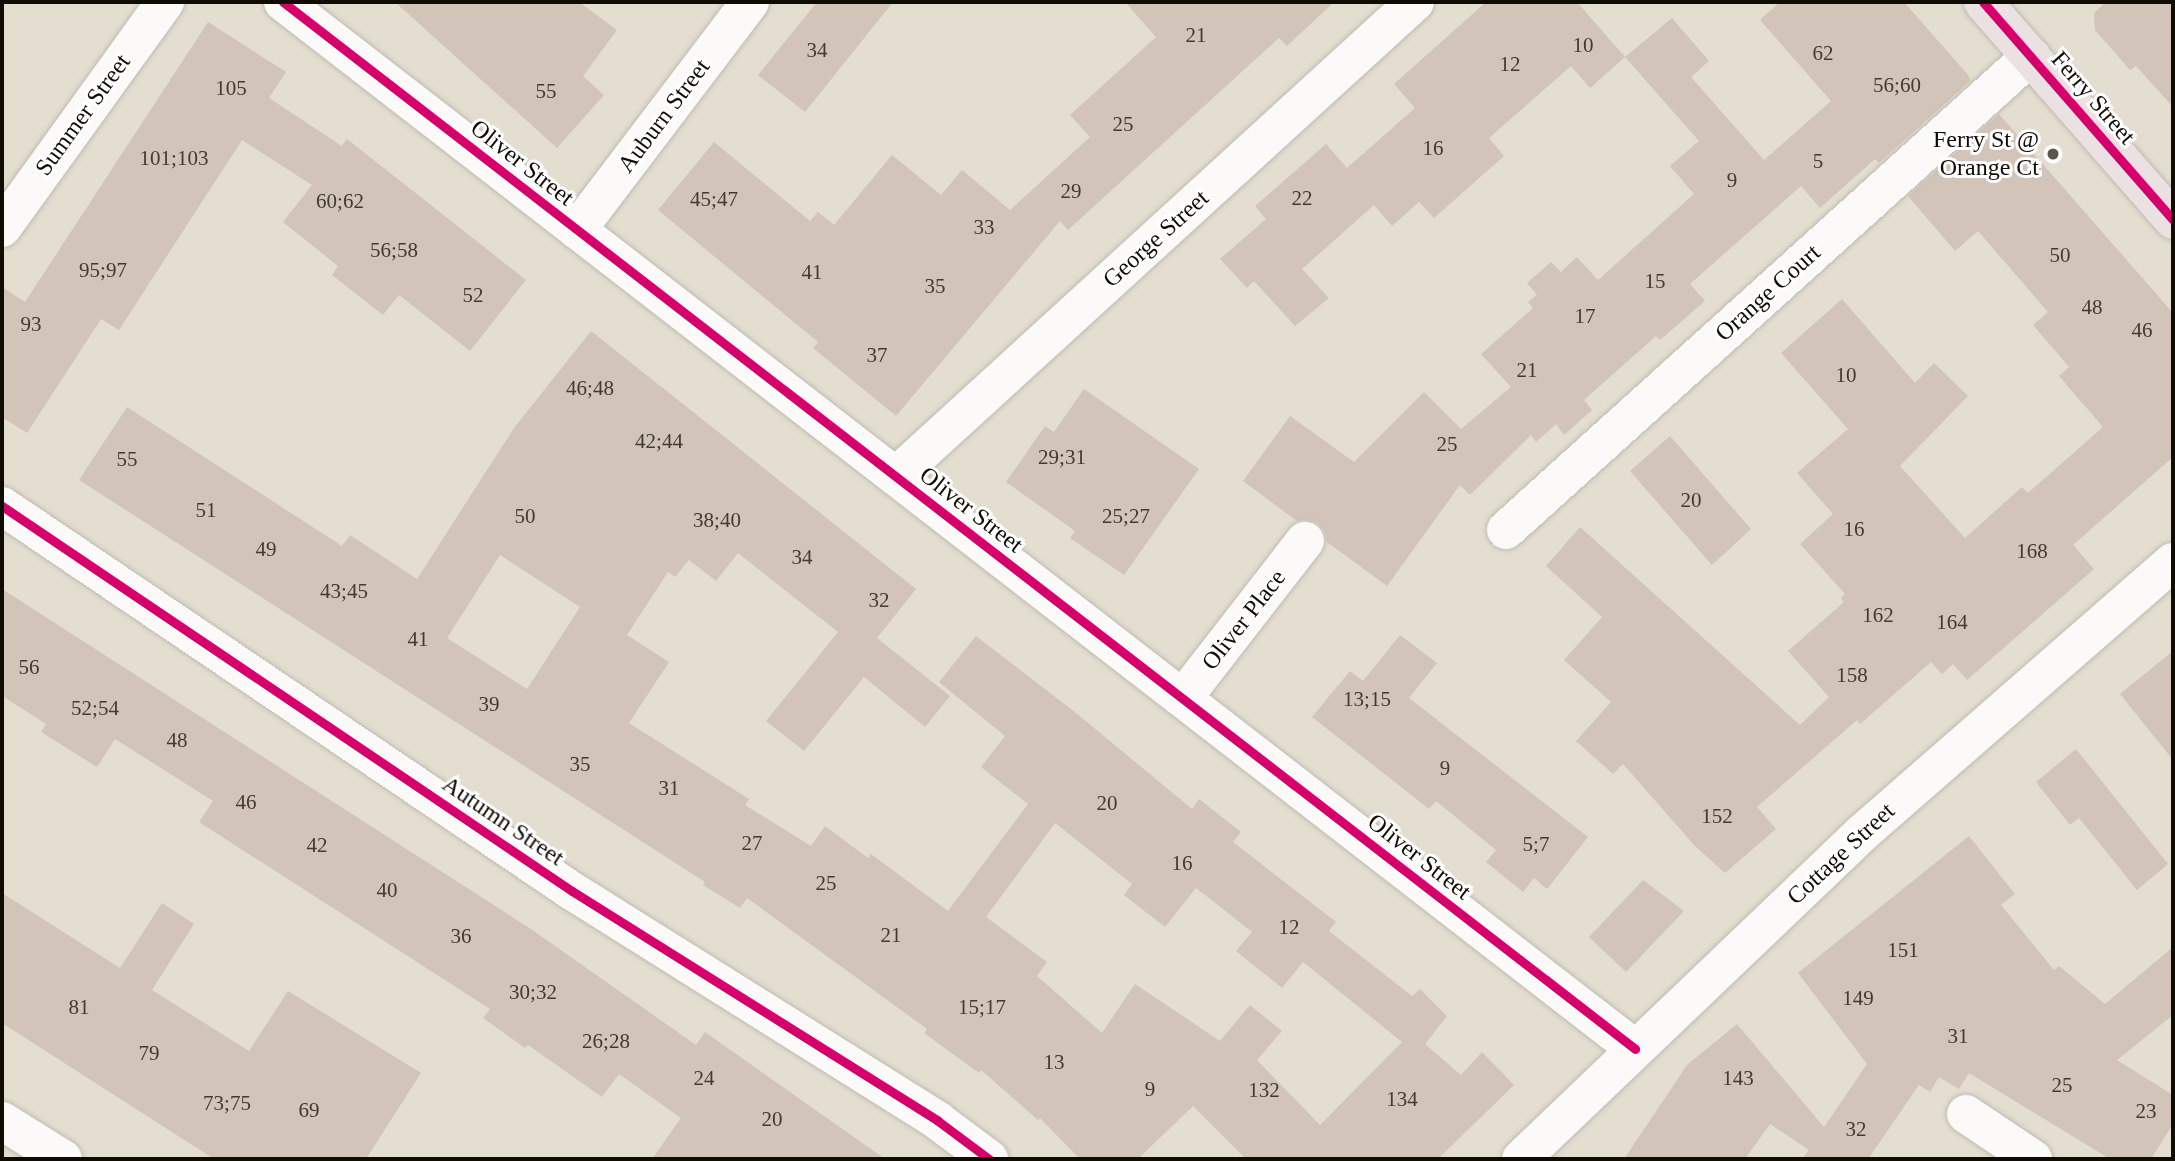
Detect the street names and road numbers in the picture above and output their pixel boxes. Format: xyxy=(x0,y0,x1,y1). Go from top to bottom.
street label: Ferry Street xyxy=(2045,46,2141,150)
street label: Summer Street xyxy=(29,49,137,181)
street label: Auburn Street xyxy=(612,53,716,179)
street label: Oliver Street xyxy=(465,114,579,212)
street label: George Street xyxy=(1097,184,1215,294)
street label: Orange Court xyxy=(1710,238,1826,348)
street label: Oliver Street xyxy=(914,461,1028,559)
street label: Oliver Place xyxy=(1196,564,1292,676)
street label: Autumn Street xyxy=(437,770,569,872)
street label: Cottage Street xyxy=(1781,797,1901,911)
street label: Oliver Street xyxy=(1362,808,1476,906)

